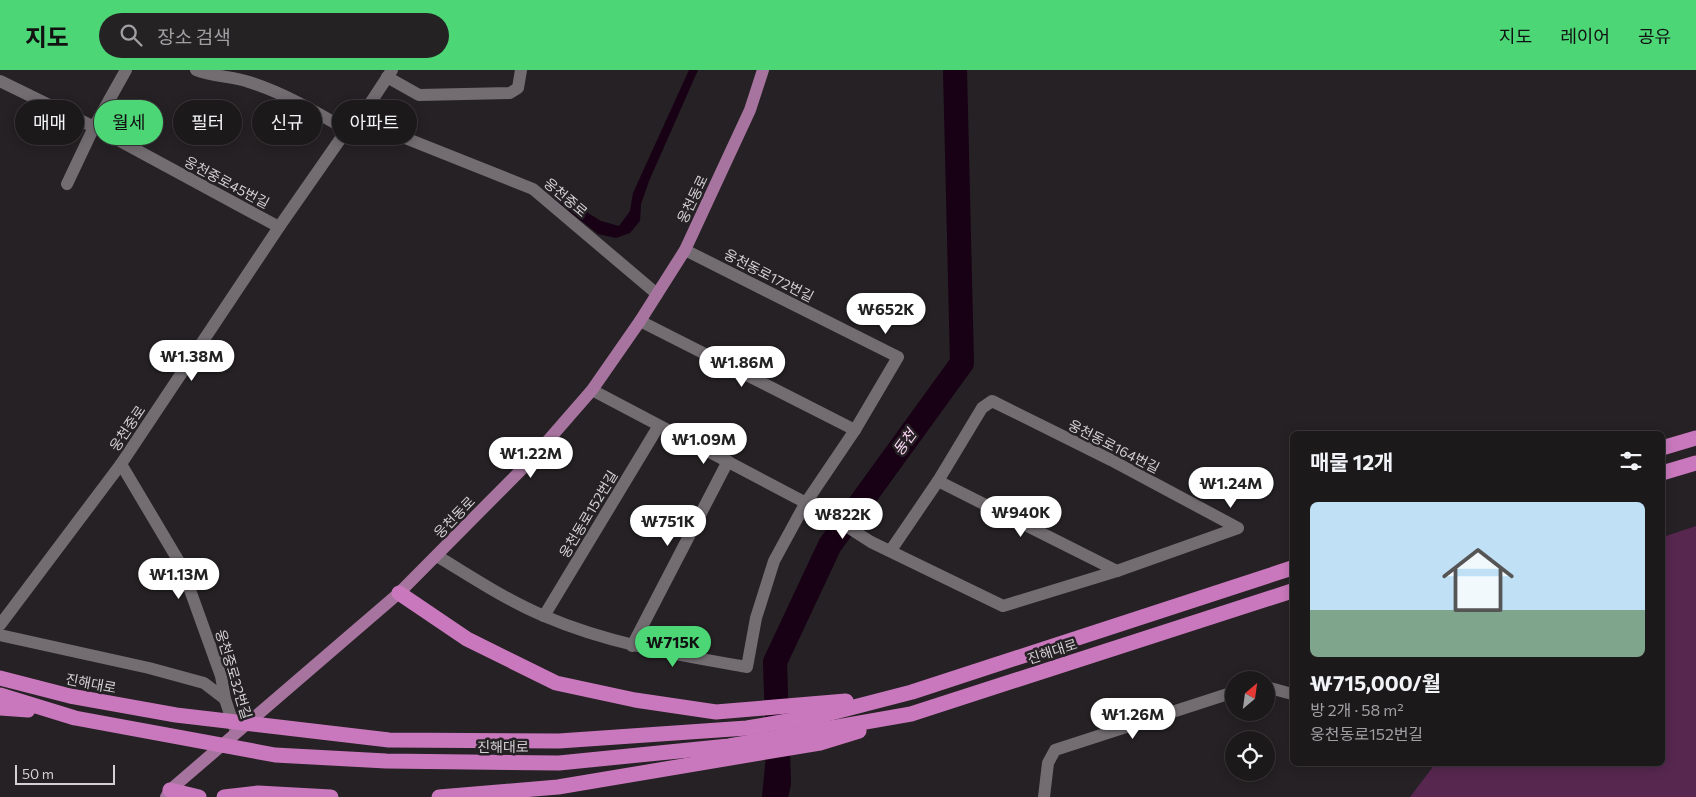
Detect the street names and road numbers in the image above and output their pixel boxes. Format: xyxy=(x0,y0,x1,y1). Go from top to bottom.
street label: 웅천중로45번길 xyxy=(182,152,272,212)
street label: 웅천동로 xyxy=(673,172,711,226)
street label: 웅천중로 xyxy=(541,174,591,220)
street label: 웅천동로172번길 xyxy=(721,245,817,305)
street label: 웅천중로 xyxy=(106,402,149,454)
street label: 웅천동로164번길 xyxy=(1066,416,1162,476)
street label: 웅천동로152번길 xyxy=(555,467,621,561)
street label: 웅천동로 xyxy=(430,492,478,541)
street label: 웅천중로32번길 xyxy=(212,627,256,721)
street label: 진해대로 xyxy=(1025,635,1079,667)
street label: 진해대로 xyxy=(64,670,118,696)
street label: 진해대로 xyxy=(477,738,529,755)

